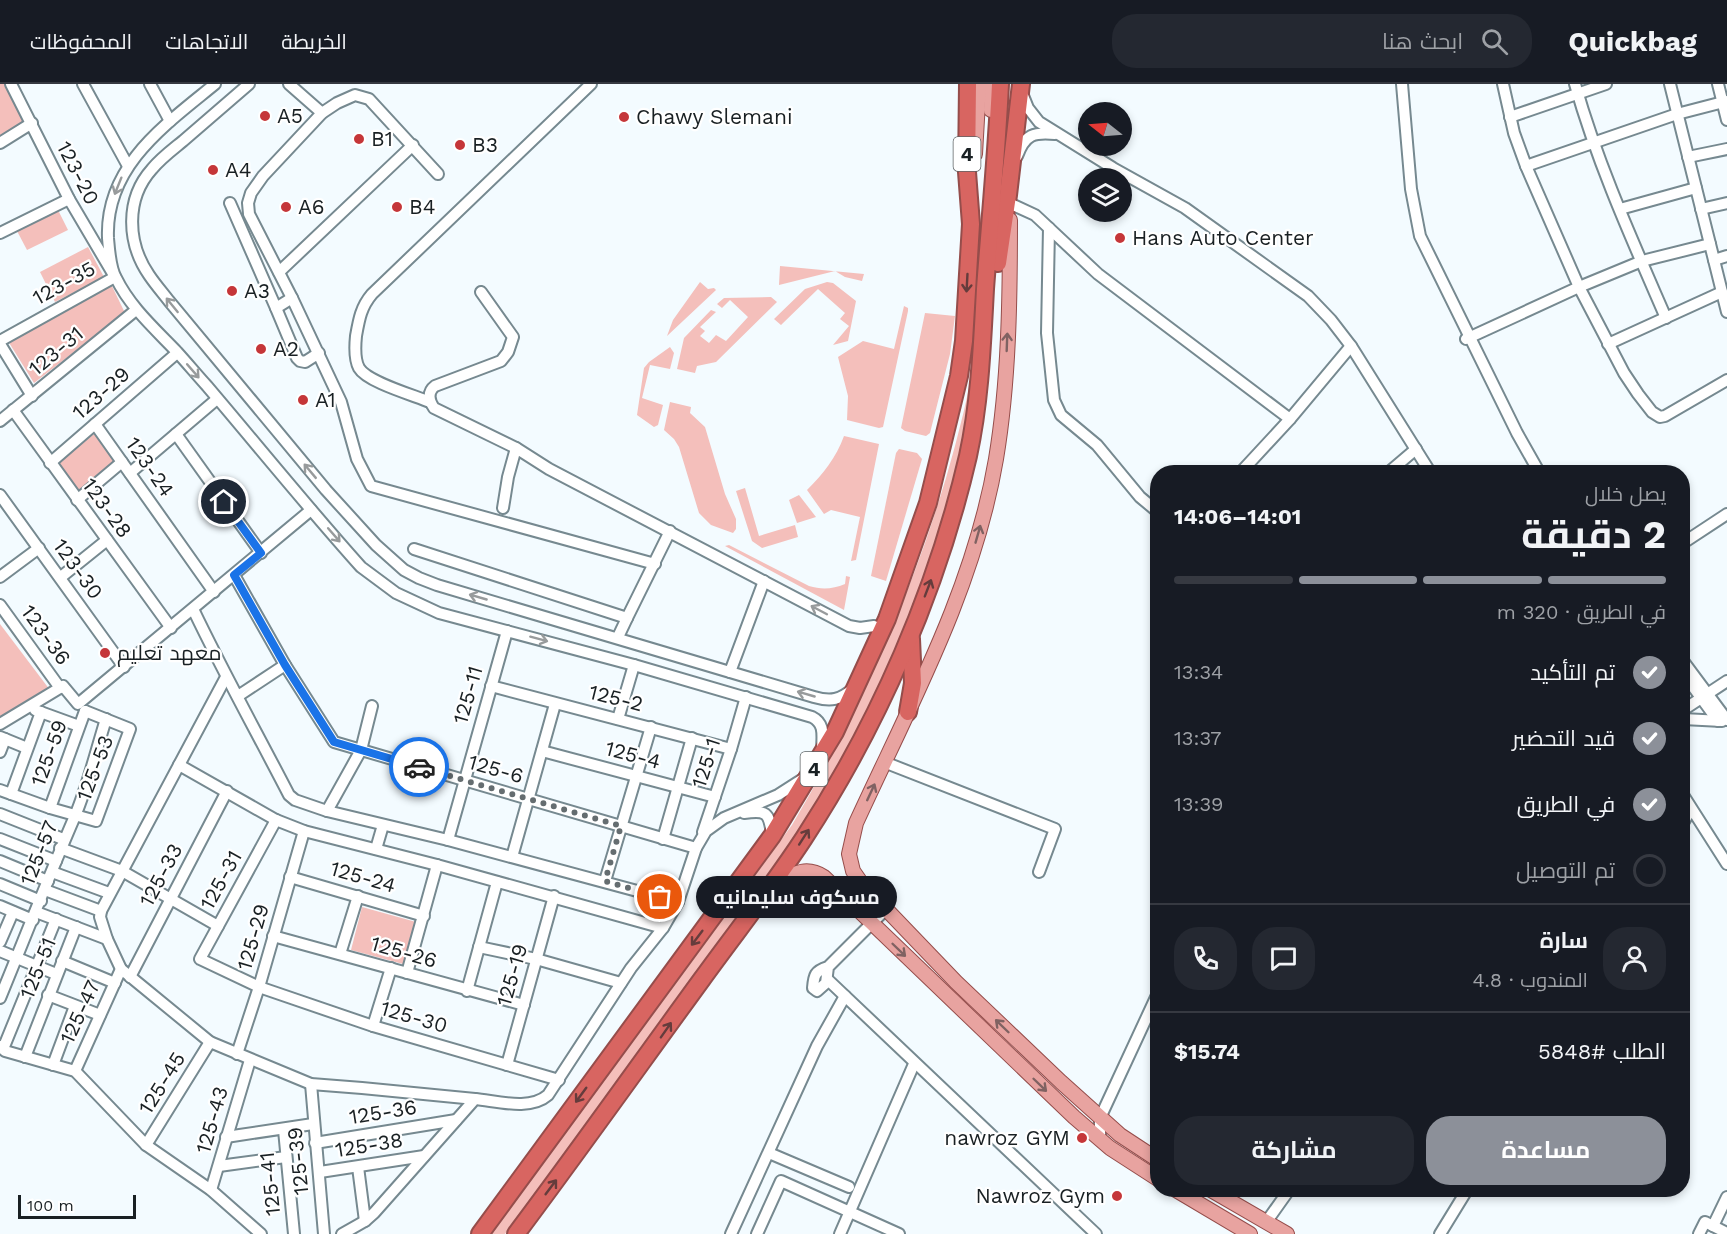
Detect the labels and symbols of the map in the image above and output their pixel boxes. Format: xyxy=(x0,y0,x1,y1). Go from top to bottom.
north arrow xyxy=(1078,102,1132,156)
place label: A5 xyxy=(277,103,303,128)
place label: Chawy Slemani xyxy=(636,104,793,129)
marker: A5 xyxy=(258,109,272,123)
marker: Chawy Slemani xyxy=(617,110,631,124)
place label: B1 xyxy=(371,126,393,151)
marker: B1 xyxy=(352,132,366,146)
place label: B3 xyxy=(472,132,498,157)
street label: 123-20 xyxy=(52,137,105,209)
road number: 4 xyxy=(954,137,980,171)
marker: B3 xyxy=(453,138,467,152)
place label: A4 xyxy=(225,157,252,182)
marker: A4 xyxy=(206,163,220,177)
one-way arrow xyxy=(112,176,123,194)
place label: A6 xyxy=(298,194,324,219)
place label: B4 xyxy=(409,194,436,219)
marker: A6 xyxy=(279,200,293,214)
marker: B4 xyxy=(390,200,404,214)
place label: Hans Auto Center xyxy=(1132,225,1314,250)
marker: Hans Auto Center xyxy=(1113,231,1127,245)
street label: 123-35 xyxy=(28,255,99,310)
one-way arrow xyxy=(962,272,973,292)
place label: A3 xyxy=(244,278,270,303)
marker: A3 xyxy=(225,284,239,298)
one-way arrow xyxy=(166,297,179,313)
street label: 123-31 xyxy=(23,321,88,381)
one-way arrow xyxy=(1001,333,1013,353)
place label: A2 xyxy=(273,336,299,361)
marker: A2 xyxy=(254,342,268,356)
street label: 123-29 xyxy=(67,361,134,424)
one-way arrow xyxy=(186,363,200,378)
place label: A1 xyxy=(315,387,336,412)
marker: A1 xyxy=(296,393,310,407)
street label: 123-24 xyxy=(121,432,180,501)
one-way arrow xyxy=(304,464,317,480)
street label: 123-28 xyxy=(77,473,137,542)
pin xyxy=(198,476,249,527)
one-way arrow xyxy=(973,525,984,544)
one-way arrow xyxy=(327,527,340,543)
street label: 123-30 xyxy=(48,534,109,604)
one-way arrow xyxy=(923,579,934,597)
one-way arrow xyxy=(469,591,488,602)
street label: 123-36 xyxy=(16,600,77,670)
one-way arrow xyxy=(811,604,829,615)
one-way arrow xyxy=(529,634,548,646)
place label: معهد تعليم xyxy=(117,640,222,667)
marker: معهد تعليم xyxy=(98,646,112,660)
street label: 125-11 xyxy=(447,663,488,727)
street label: 125-2 xyxy=(587,679,646,716)
one-way arrow xyxy=(797,688,816,699)
street label: 125-59 xyxy=(25,716,72,789)
street label: 125-53 xyxy=(71,732,118,804)
street label: 125-4 xyxy=(603,735,664,774)
street label: 125-1 xyxy=(686,735,725,791)
courier xyxy=(389,737,449,797)
street label: 125-6 xyxy=(466,749,527,788)
road number: 4 xyxy=(800,752,828,786)
one-way arrow xyxy=(865,783,877,801)
street label: 125-57 xyxy=(14,817,63,889)
one-way arrow xyxy=(799,829,811,846)
street label: 125-33 xyxy=(134,839,187,910)
street label: 125-31 xyxy=(194,846,247,914)
street label: 125-24 xyxy=(328,855,399,898)
pin xyxy=(634,871,685,922)
callout: مسكوف سليمانيه xyxy=(696,876,897,918)
street label: 125-29 xyxy=(231,901,274,973)
one-way arrow xyxy=(691,929,703,945)
street label: 125-26 xyxy=(368,930,440,973)
street label: 125-51 xyxy=(14,934,61,1002)
street label: 125-19 xyxy=(491,941,532,1009)
one-way arrow xyxy=(892,943,907,958)
street label: 125-47 xyxy=(54,976,105,1047)
street label: 125-30 xyxy=(378,995,450,1038)
one-way arrow xyxy=(995,1019,1010,1033)
one-way arrow xyxy=(660,1022,672,1038)
street label: 125-45 xyxy=(133,1047,190,1118)
one-way arrow xyxy=(1033,1078,1048,1092)
street label: 125-43 xyxy=(190,1084,233,1156)
one-way arrow xyxy=(575,1086,588,1102)
street label: 125-36 xyxy=(347,1094,419,1129)
place label: nawroz GYM xyxy=(944,1125,1070,1150)
street label: 125-39 xyxy=(282,1126,314,1196)
street label: 125-38 xyxy=(333,1127,405,1162)
marker: nawroz GYM xyxy=(1075,1131,1089,1145)
street label: 125-41 xyxy=(254,1151,285,1217)
one-way arrow xyxy=(545,1180,558,1196)
place label: Nawroz Gym xyxy=(976,1183,1105,1208)
marker: Nawroz Gym xyxy=(1110,1189,1124,1203)
scale bar xyxy=(18,1192,136,1220)

